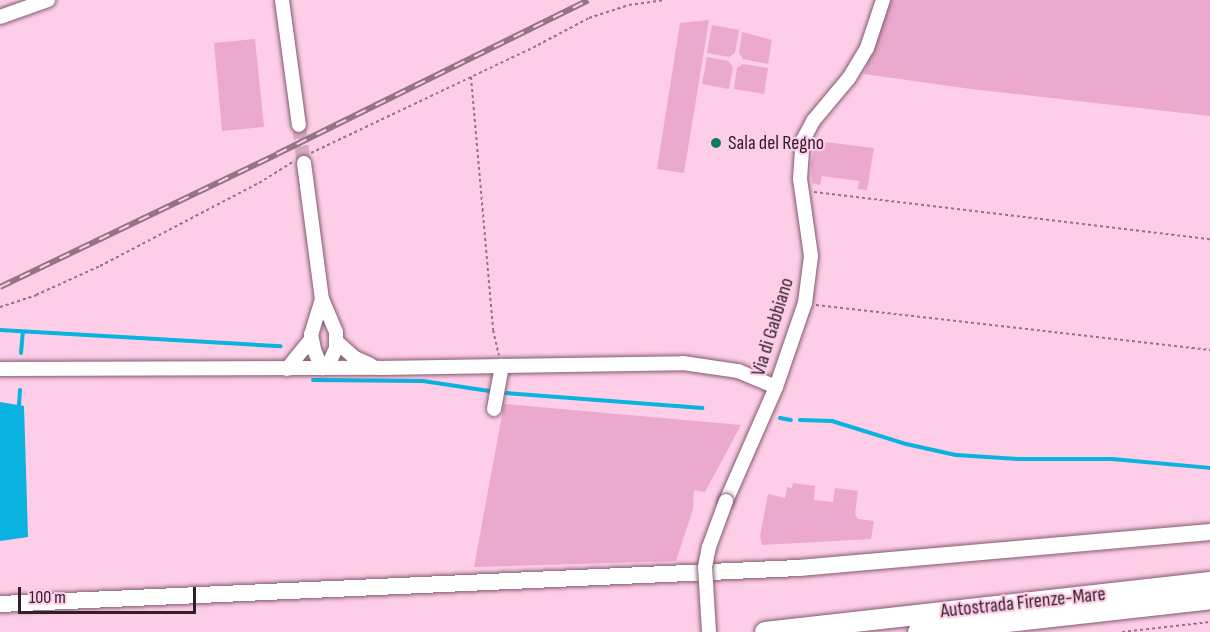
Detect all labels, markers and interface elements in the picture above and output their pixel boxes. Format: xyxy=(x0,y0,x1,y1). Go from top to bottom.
place label: Sala del Regno xyxy=(728,131,824,155)
marker: Sala del Regno xyxy=(709,136,723,150)
street label: Via di Gabbiano xyxy=(747,275,799,379)
scale bar xyxy=(21,575,200,613)
street label: Autostrada Firenze-Mare xyxy=(939,582,1107,624)
text: 100 m xyxy=(29,587,66,608)

